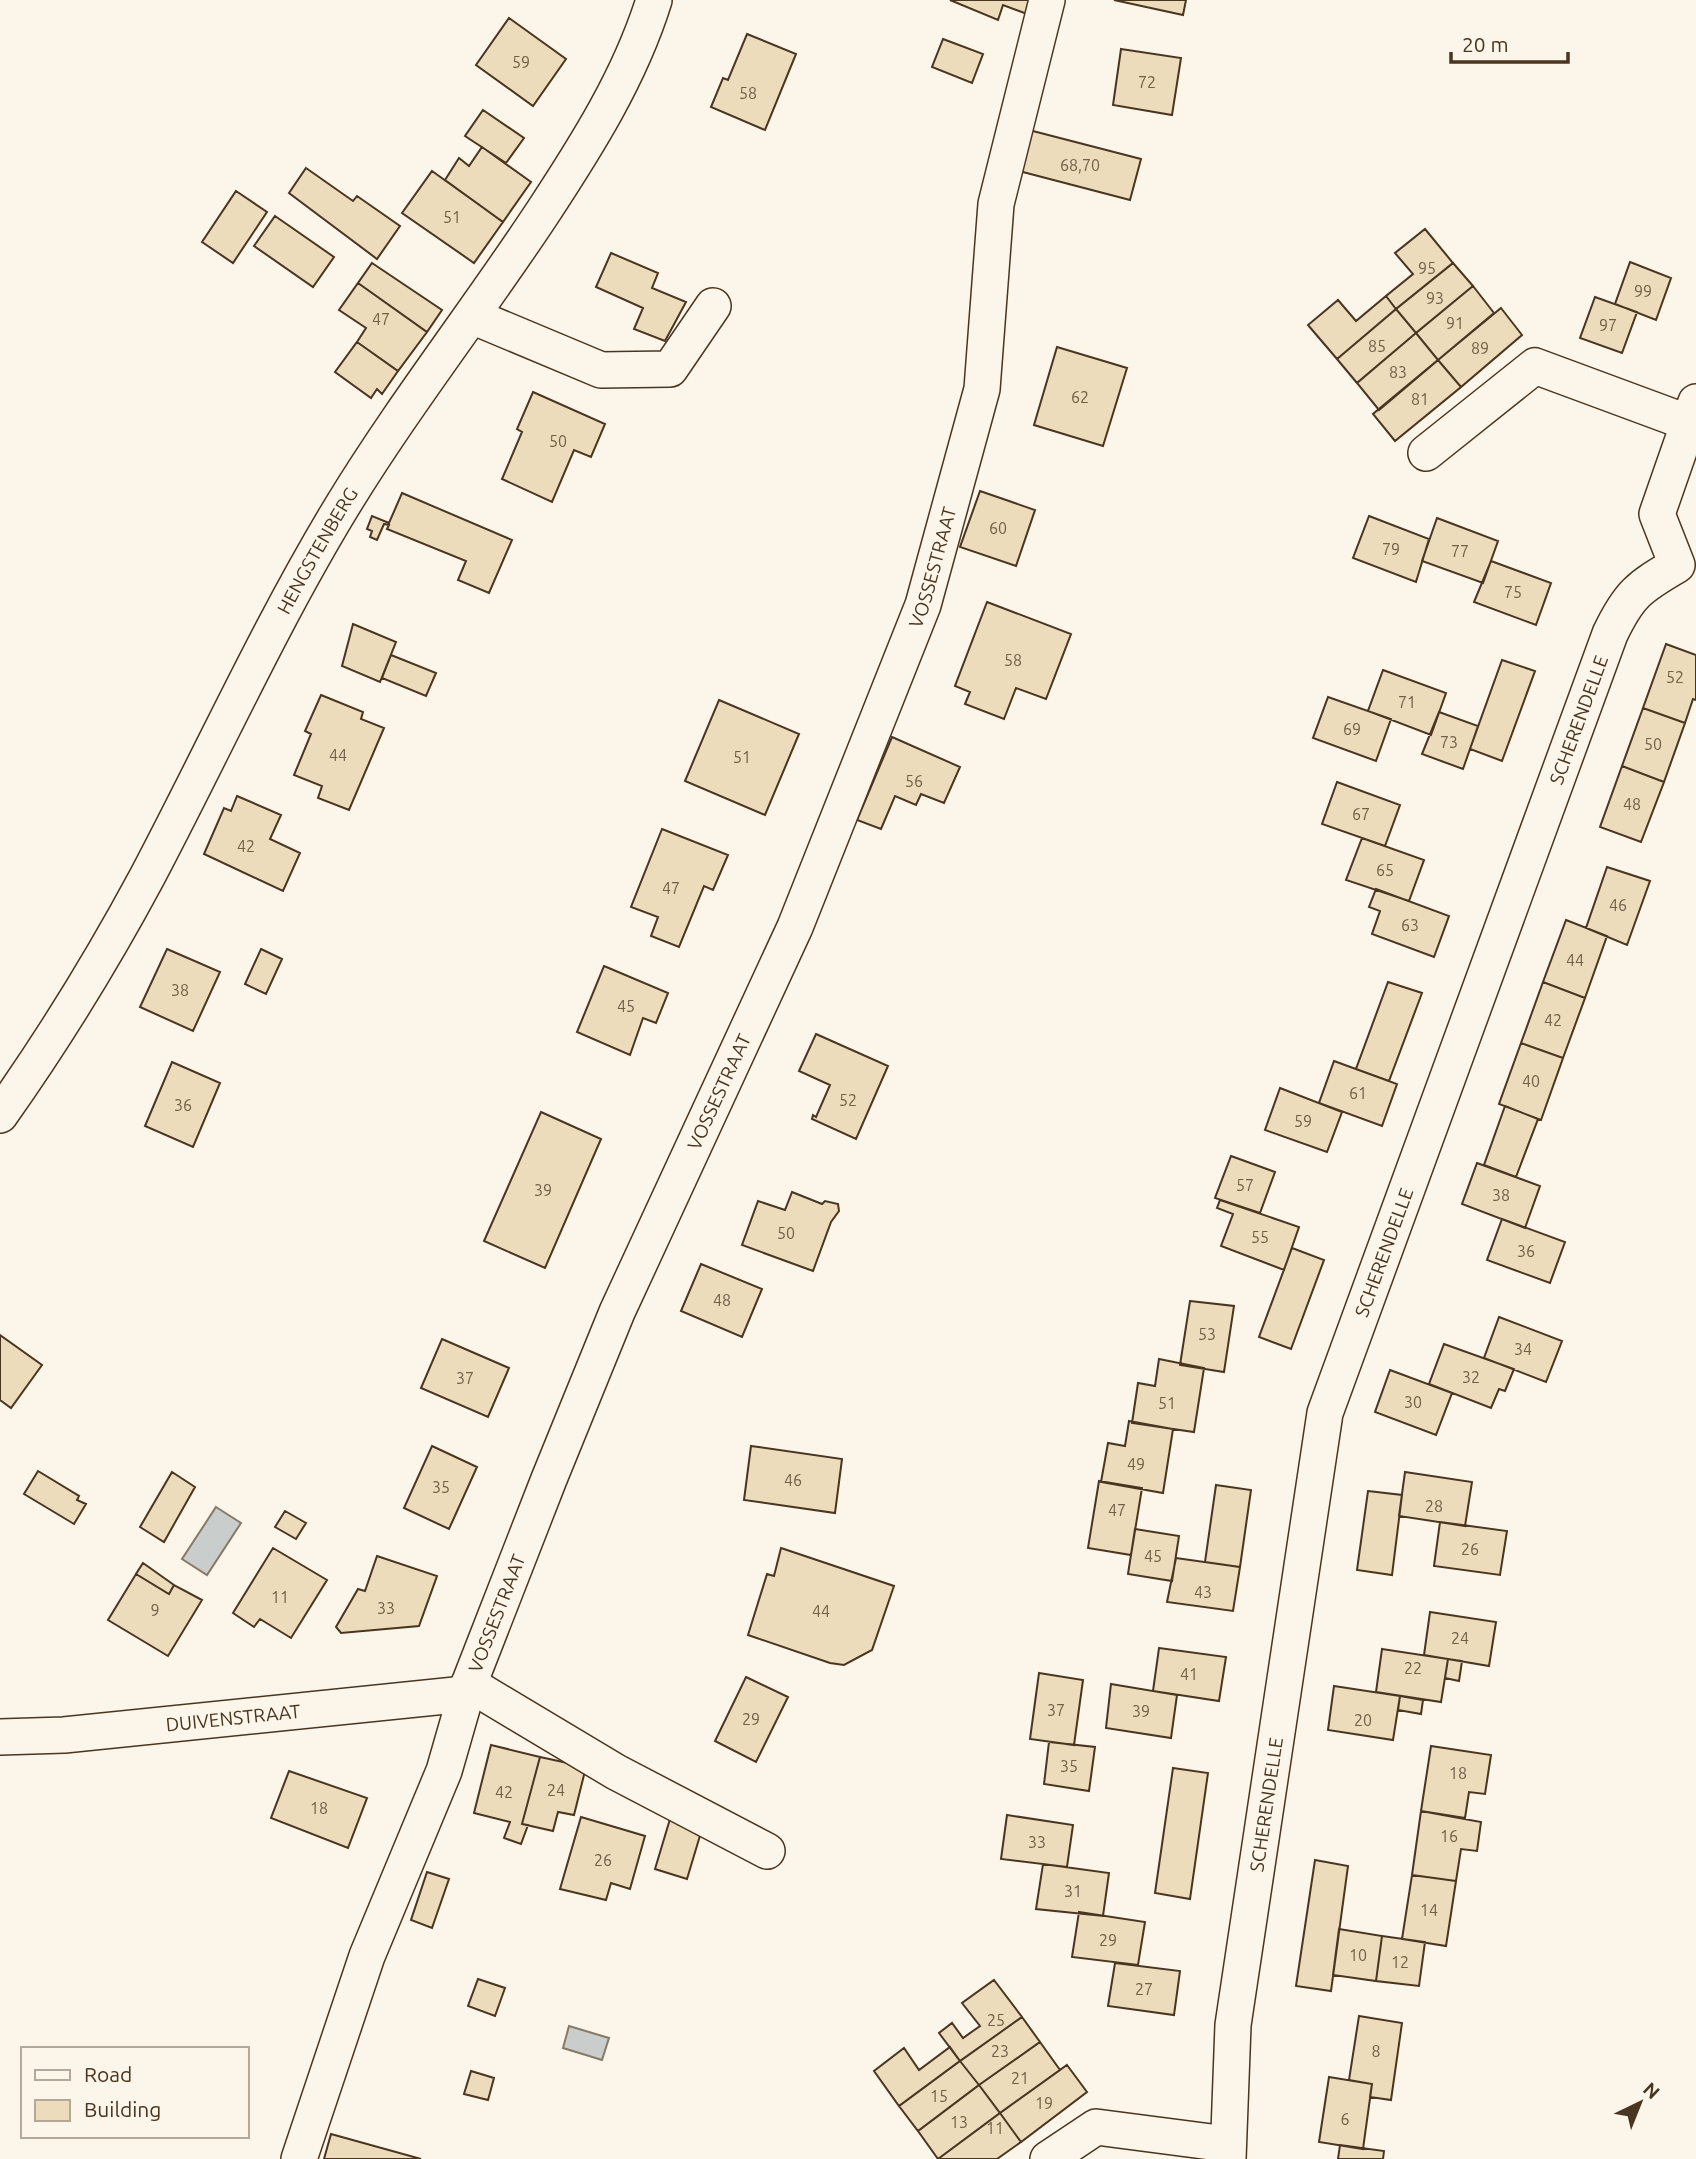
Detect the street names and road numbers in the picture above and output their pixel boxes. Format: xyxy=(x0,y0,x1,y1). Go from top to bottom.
street label: HENGSTENBERG xyxy=(272,483,362,618)
street label: VOSSESTRAAT xyxy=(904,504,960,631)
street label: SCHERENDELLE xyxy=(1545,652,1612,787)
street label: VOSSESTRAAT xyxy=(683,1030,755,1153)
street label: SCHERENDELLE xyxy=(1350,1185,1417,1320)
street label: VOSSESTRAAT xyxy=(464,1551,530,1675)
street label: DUIVENSTRAAT xyxy=(165,1700,302,1736)
street label: SCHERENDELLE xyxy=(1245,1736,1287,1873)

